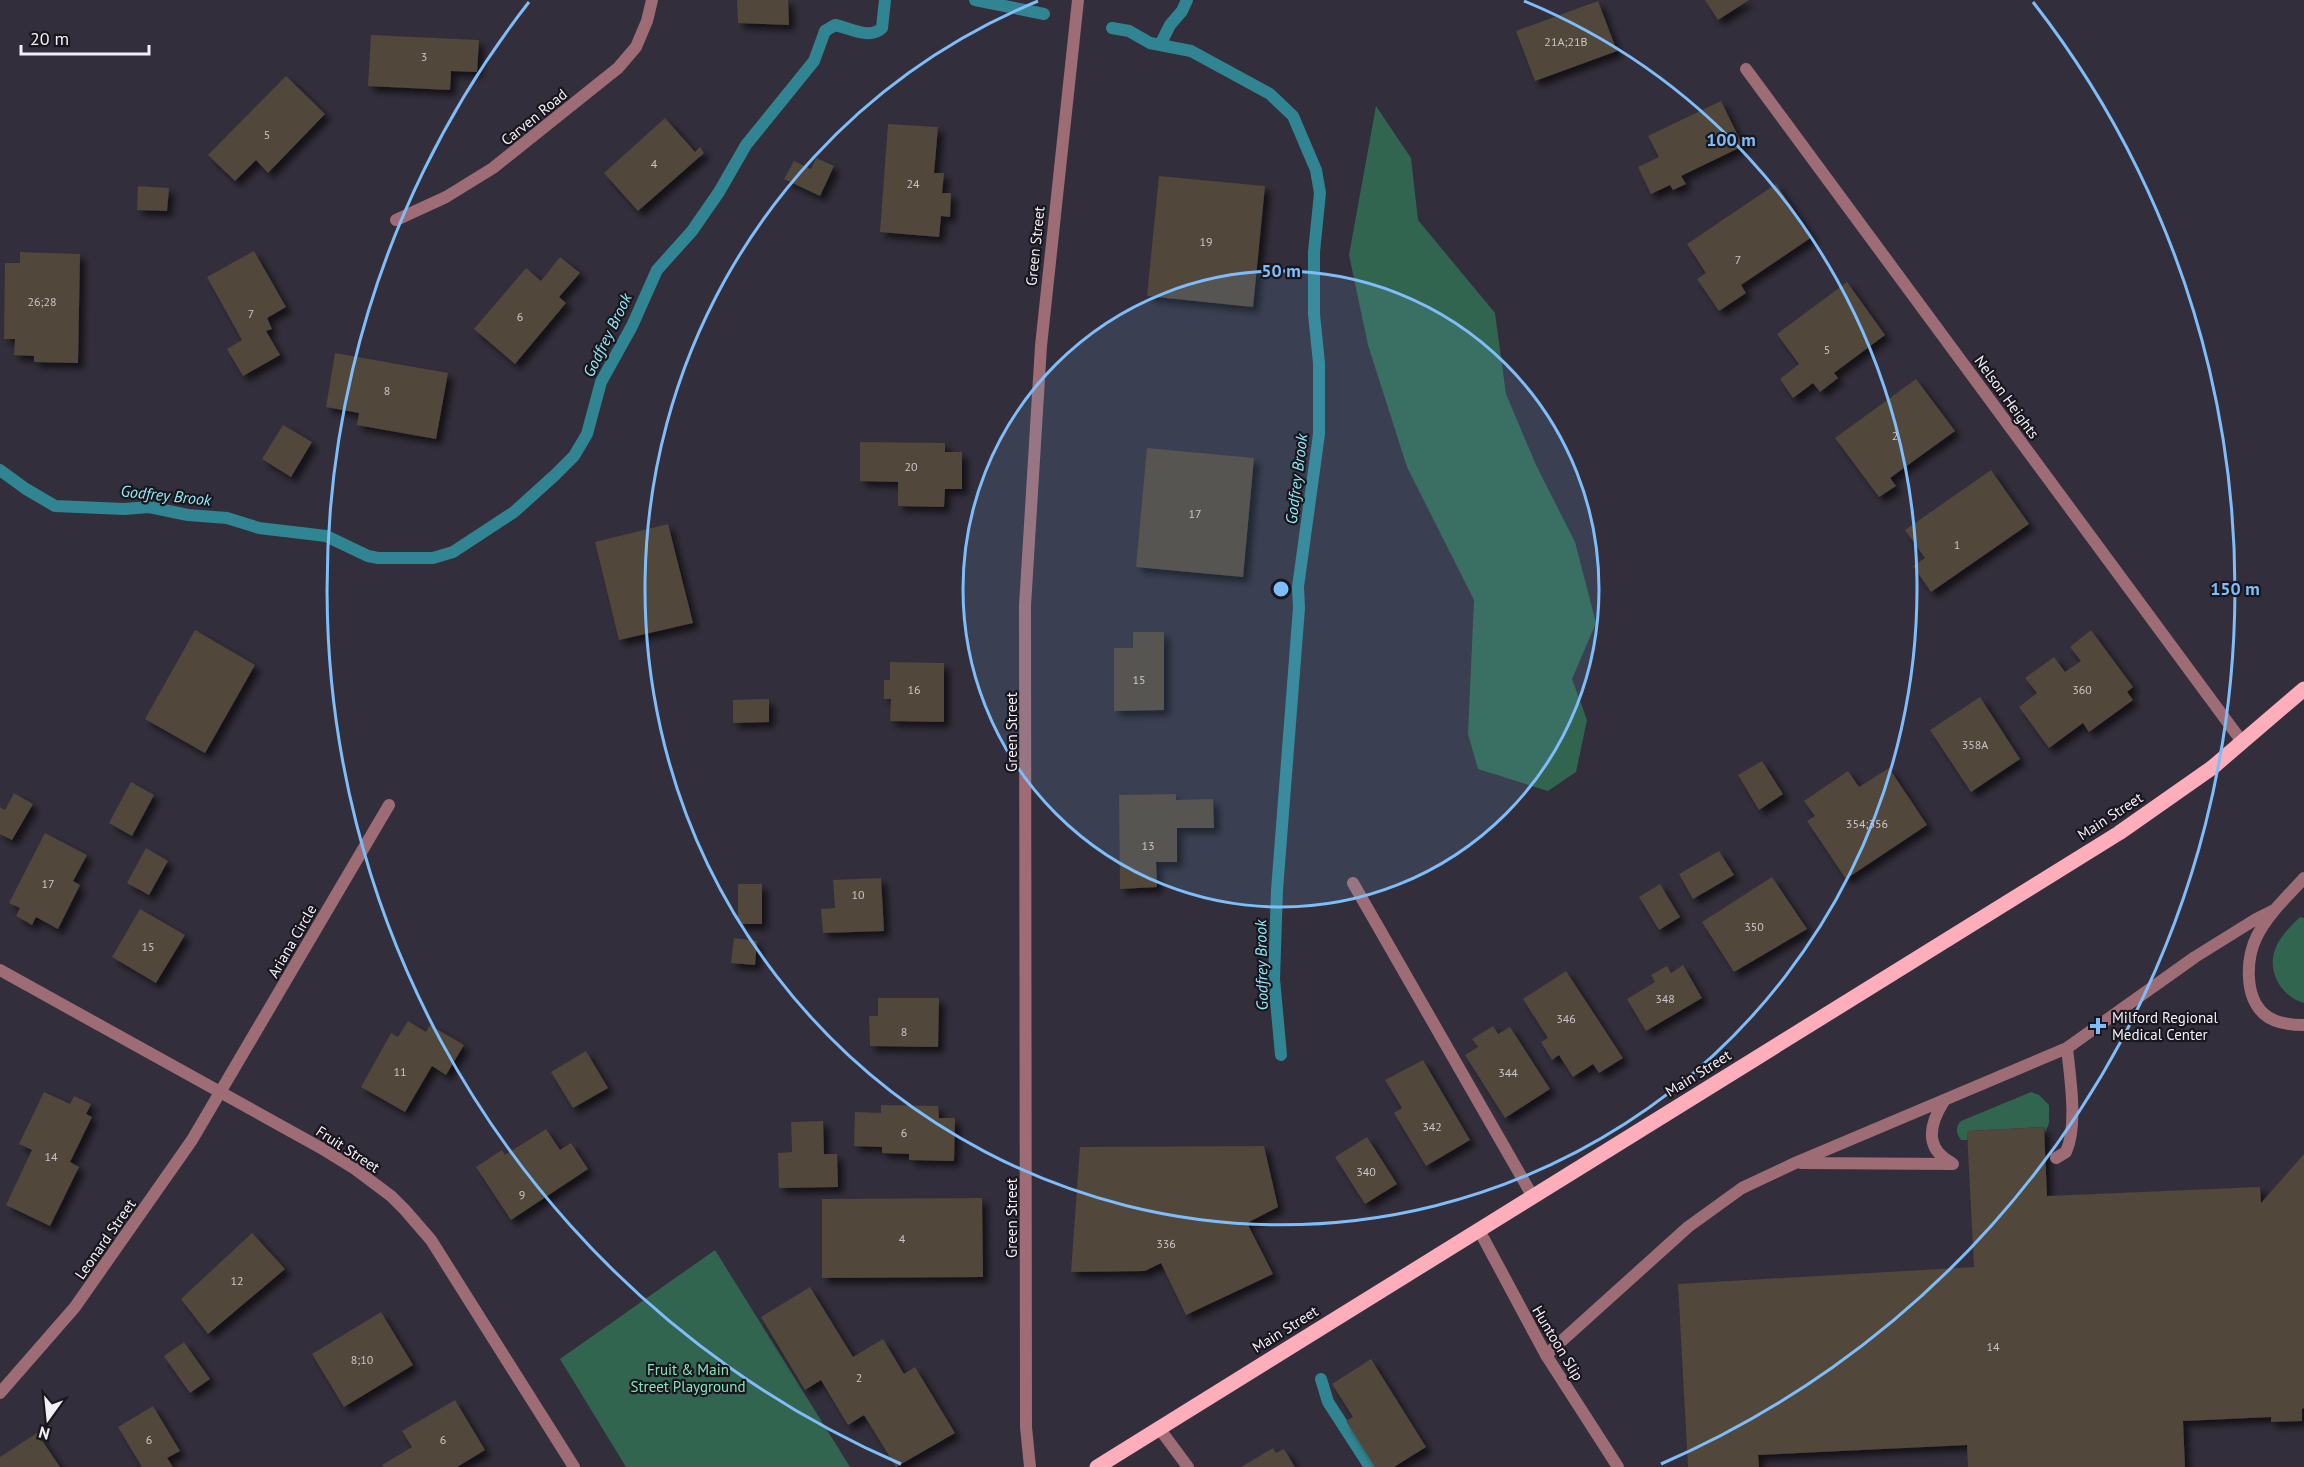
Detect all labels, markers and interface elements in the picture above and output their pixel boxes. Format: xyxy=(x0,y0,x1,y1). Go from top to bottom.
scale bar xyxy=(21,18,148,56)
text: 20 m xyxy=(30,27,69,50)
house number: 21A;21B xyxy=(1544,34,1588,49)
house number: 3 xyxy=(421,49,427,64)
street label: Carven Road xyxy=(497,85,571,149)
house number: 5 xyxy=(264,127,270,142)
text: 100 m xyxy=(1706,128,1756,151)
house number: 4 xyxy=(651,156,658,171)
house number: 24 xyxy=(906,176,920,191)
street label: Green Street xyxy=(1021,205,1049,287)
house number: 19 xyxy=(1199,234,1213,249)
house number: 7 xyxy=(1735,252,1741,267)
text: 50 m xyxy=(1261,259,1301,282)
water label: Godfrey Brook xyxy=(578,289,636,380)
house number: 26;28 xyxy=(27,294,57,309)
house number: 7 xyxy=(248,306,254,321)
house number: 6 xyxy=(517,309,523,324)
house number: 5 xyxy=(1824,342,1830,357)
street label: Nelson Heights xyxy=(1970,352,2044,442)
house number: 8 xyxy=(384,383,390,398)
house number: 2 xyxy=(1892,428,1898,443)
water label: Godfrey Brook xyxy=(1281,432,1312,525)
house number: 20 xyxy=(904,459,918,474)
water label: Godfrey Brook xyxy=(120,480,213,510)
house number: 17 xyxy=(1188,506,1202,521)
house number: 1 xyxy=(1954,537,1960,552)
text: 150 m xyxy=(2210,577,2260,600)
centre of rings xyxy=(1271,579,1291,599)
house number: 15 xyxy=(1132,672,1146,687)
house number: 16 xyxy=(907,682,921,697)
house number: 360 xyxy=(2072,682,2092,697)
street label: Green Street xyxy=(1002,692,1021,772)
house number: 358A xyxy=(1962,737,1988,752)
street label: Main Street xyxy=(2074,788,2146,844)
house number: 354;356 xyxy=(1846,816,1888,831)
house number: 13 xyxy=(1141,838,1155,853)
house number: 17 xyxy=(41,876,55,891)
house number: 10 xyxy=(851,887,865,902)
street label: Ariana Circle xyxy=(263,901,321,981)
water label: Godfrey Brook xyxy=(1250,919,1272,1010)
house number: 350 xyxy=(1744,919,1764,934)
house number: 15 xyxy=(141,939,155,954)
house number: 348 xyxy=(1655,991,1675,1006)
place label: Milford Regional Medical Center xyxy=(2112,1008,2219,1044)
house number: 346 xyxy=(1556,1011,1576,1026)
marker: Milford Regional Medical Center xyxy=(2089,1017,2107,1035)
house number: 8 xyxy=(901,1024,907,1039)
street label: Main Street xyxy=(1662,1045,1734,1101)
house number: 11 xyxy=(393,1064,407,1079)
house number: 344 xyxy=(1498,1065,1518,1080)
house number: 342 xyxy=(1422,1119,1442,1134)
street label: Fruit Street xyxy=(312,1121,384,1177)
house number: 6 xyxy=(901,1125,907,1140)
house number: 14 xyxy=(44,1149,58,1164)
house number: 340 xyxy=(1356,1164,1376,1179)
street label: Green Street xyxy=(1002,1178,1021,1258)
house number: 9 xyxy=(519,1187,525,1202)
street label: Leonard Street xyxy=(70,1195,140,1283)
house number: 4 xyxy=(899,1231,906,1246)
house number: 336 xyxy=(1156,1236,1176,1251)
house number: 12 xyxy=(230,1273,244,1288)
street label: Main Street xyxy=(1249,1301,1321,1357)
street label: Huntoon Slip xyxy=(1528,1302,1588,1384)
house number: 14 xyxy=(1986,1339,2000,1354)
house number: 8;10 xyxy=(351,1352,374,1367)
park label: Fruit & Main Street Playground xyxy=(631,1360,745,1396)
house number: 2 xyxy=(856,1370,862,1385)
north arrow xyxy=(18,1389,78,1449)
text: N xyxy=(36,1422,52,1445)
house number: 6 xyxy=(146,1432,152,1447)
house number: 6 xyxy=(440,1432,446,1447)

